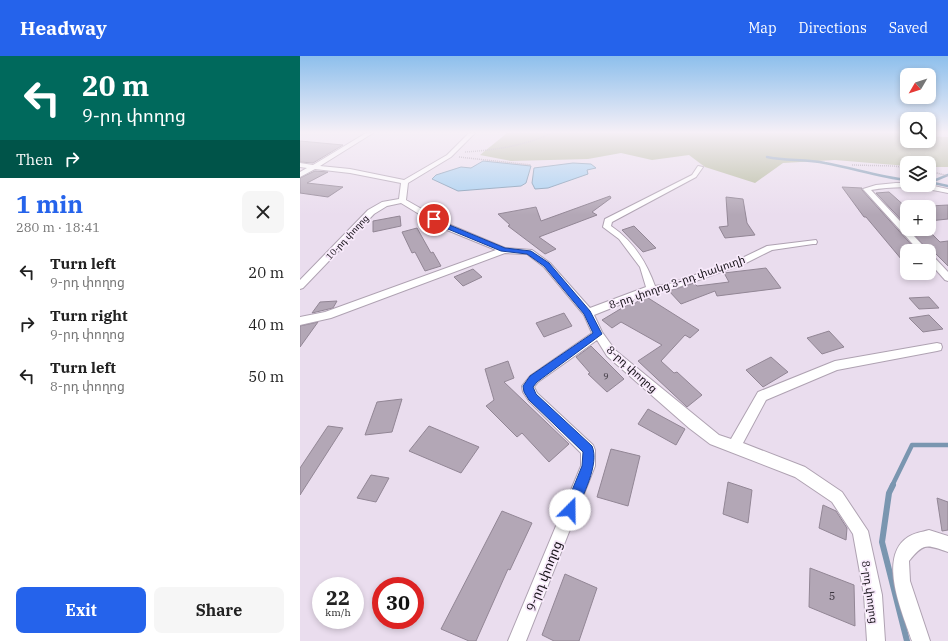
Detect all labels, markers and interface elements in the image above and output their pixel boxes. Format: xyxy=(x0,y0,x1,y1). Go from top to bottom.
text: Headway xyxy=(20,16,107,40)
text: Map xyxy=(748,19,777,37)
text: Directions xyxy=(799,19,867,37)
text: Saved xyxy=(889,19,928,37)
text: 20 m xyxy=(82,67,149,104)
north arrow xyxy=(900,68,936,104)
map controls xyxy=(900,68,936,280)
icon: left xyxy=(16,72,68,124)
text: 9-րդ փողոց xyxy=(82,104,186,127)
button: search xyxy=(900,112,936,148)
icon: right xyxy=(61,148,83,170)
text: Then xyxy=(16,150,53,169)
button: layers xyxy=(900,156,936,192)
text: 1 min xyxy=(16,188,83,220)
button: close xyxy=(242,191,284,233)
button: + xyxy=(900,200,936,236)
pin xyxy=(417,202,451,236)
icon: arrive xyxy=(423,208,445,230)
street label: 10-րդ փողոց xyxy=(323,212,371,262)
text: 280 m · 18:41 xyxy=(16,219,100,236)
button: − xyxy=(900,244,936,280)
street label: 8-րդ փողոց 3-րդ փակուղի xyxy=(607,252,747,312)
text: Turn left xyxy=(50,254,116,273)
icon: left xyxy=(16,261,38,283)
text: 20 m xyxy=(248,263,284,282)
text: 9-րդ փողոց xyxy=(50,274,125,291)
text: Turn right xyxy=(50,306,128,325)
icon: right xyxy=(16,313,38,335)
text: 40 m xyxy=(248,315,284,334)
text: 9-րդ փողոց xyxy=(50,326,125,343)
street label: 8-րդ փողոց xyxy=(604,343,660,395)
text: Turn left xyxy=(50,358,116,377)
icon: left xyxy=(16,365,38,387)
text: 50 m xyxy=(248,367,284,386)
house number: 9 xyxy=(603,371,609,382)
text: 8-րդ փողոց xyxy=(50,378,125,395)
position arrow xyxy=(549,489,591,531)
street label: 9-րդ փողոց xyxy=(522,538,566,614)
street label: 8-րդ փողոց xyxy=(859,560,881,624)
speed limit sign: 30 xyxy=(372,577,424,629)
text: 22 xyxy=(326,584,350,611)
button: Exit xyxy=(16,587,146,633)
button: Share xyxy=(154,587,284,633)
house number: 5 xyxy=(829,589,835,603)
text: km/h xyxy=(325,606,351,619)

